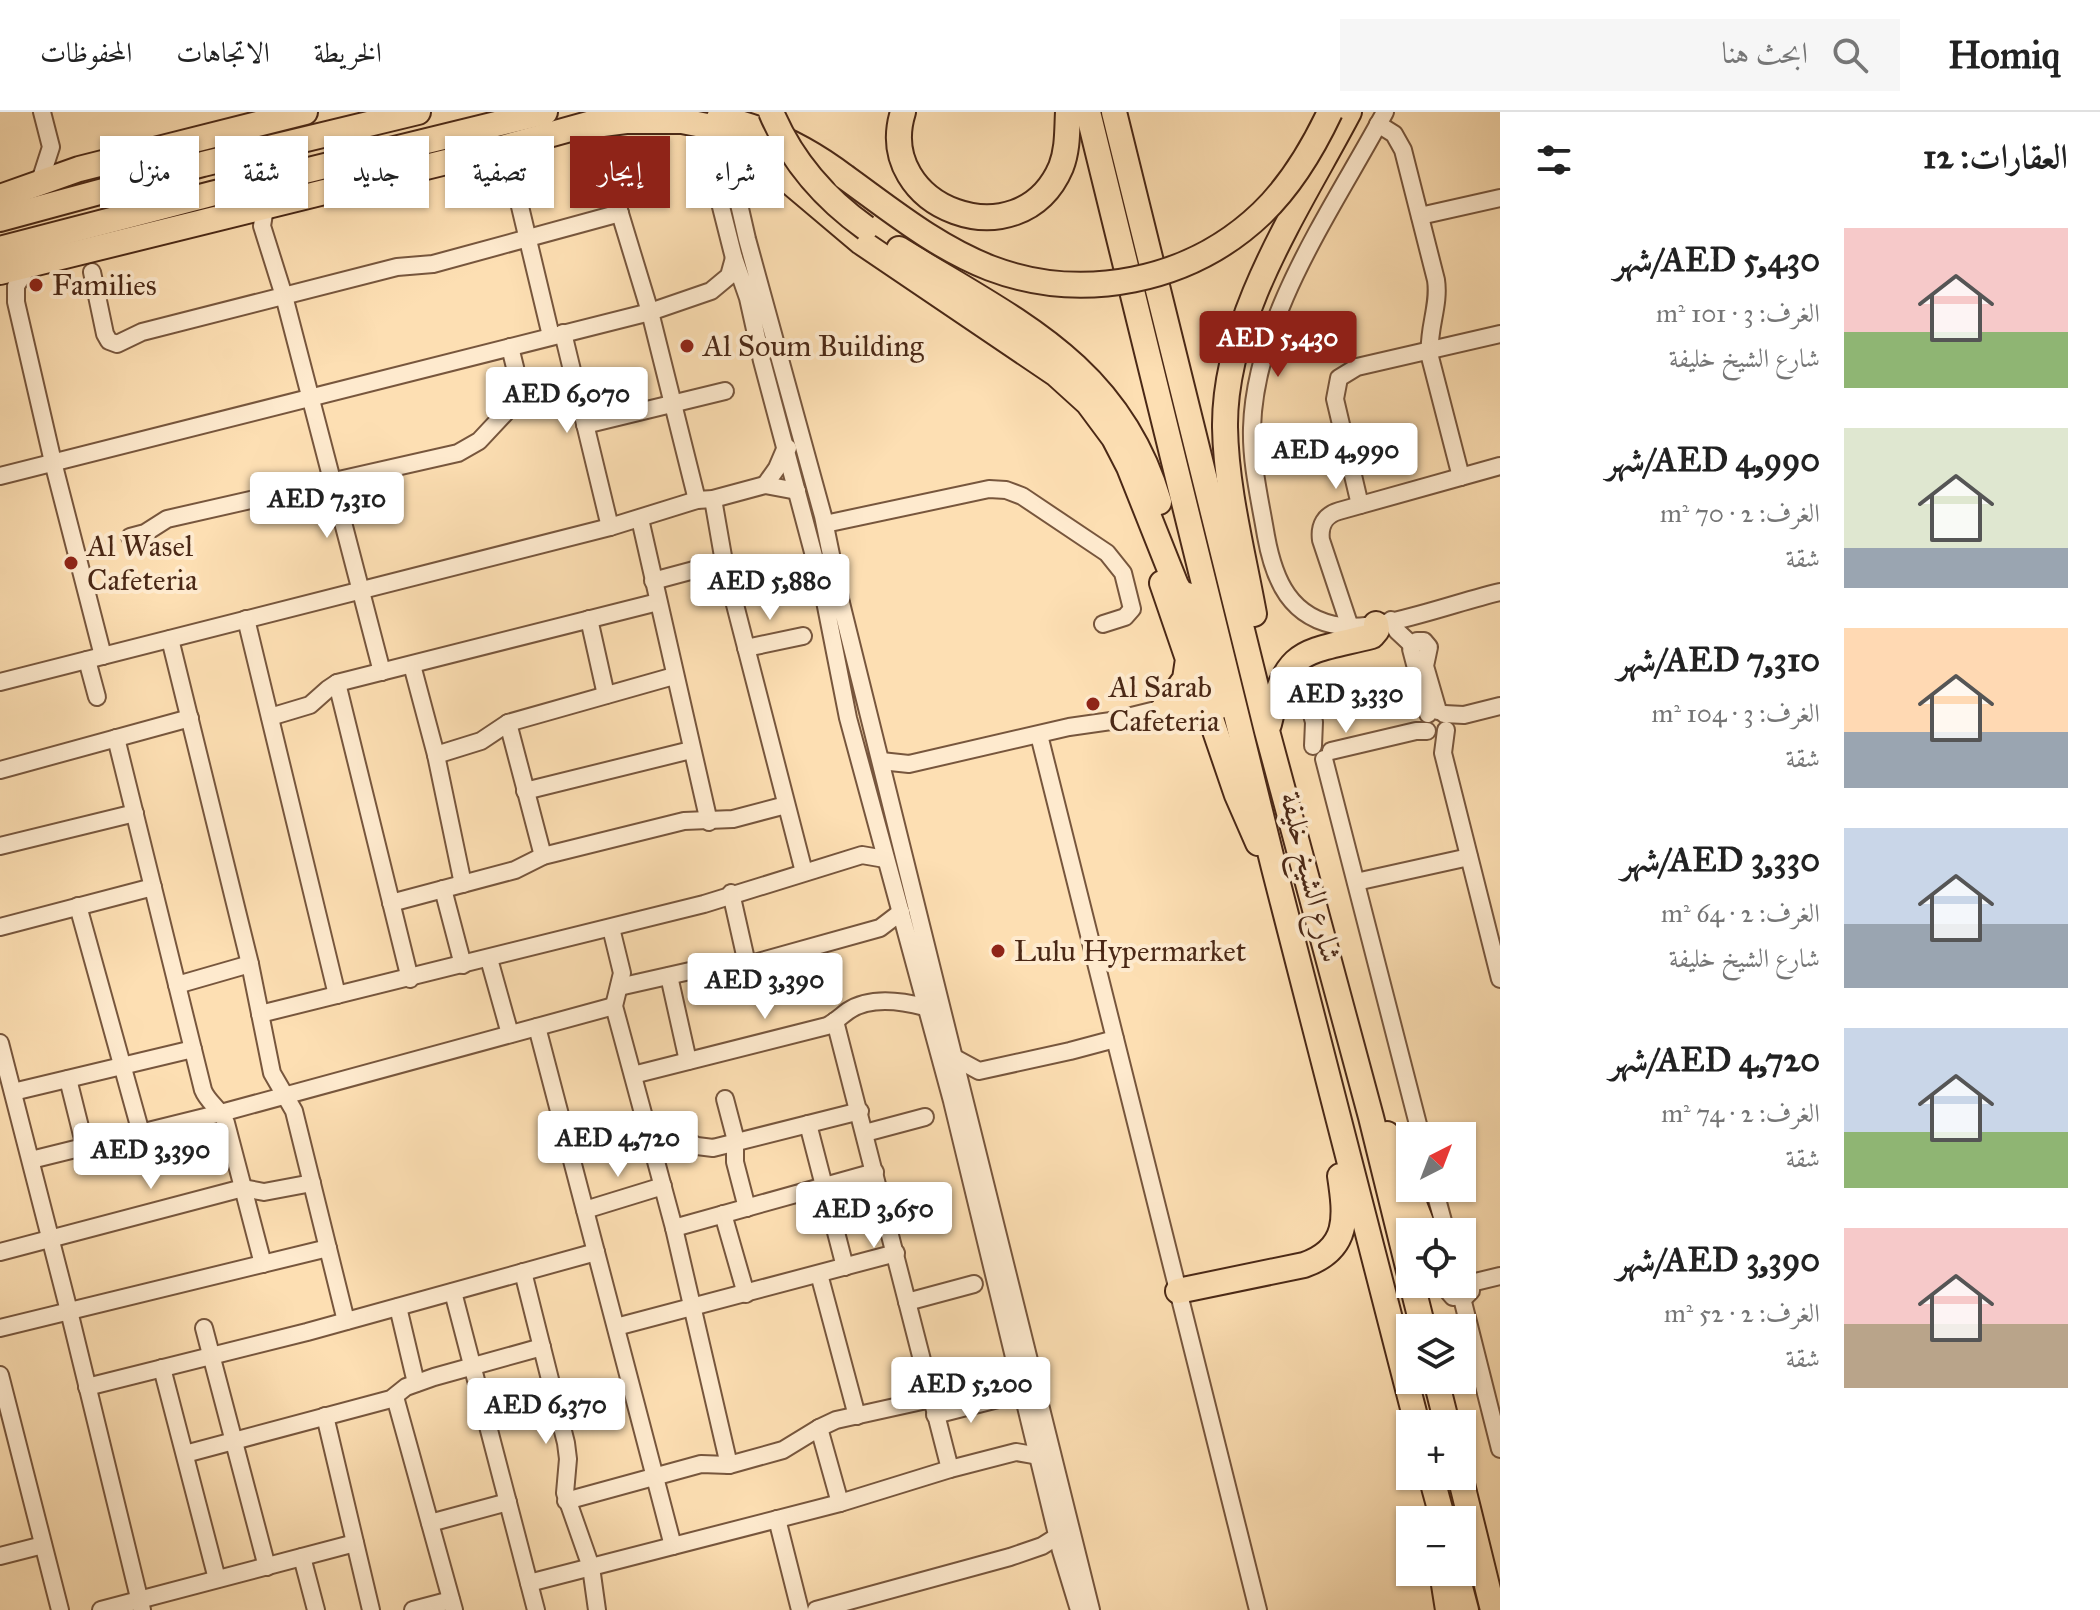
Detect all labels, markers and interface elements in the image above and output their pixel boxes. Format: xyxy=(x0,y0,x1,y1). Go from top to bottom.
search box xyxy=(1340,19,1900,91)
text: Homiq xyxy=(1948,32,2060,78)
icon: search xyxy=(1828,33,1872,77)
text: المحفوظات xyxy=(40,35,132,70)
text: الاتجاهات xyxy=(176,35,270,70)
text: الخريطة xyxy=(314,35,382,70)
text: ابحث هنا xyxy=(1721,35,1808,71)
chip: منزل xyxy=(100,136,199,208)
chip: شقة xyxy=(215,136,308,208)
chip: جديد xyxy=(324,136,429,208)
chip: تصفية xyxy=(445,136,554,208)
chip: إيجار xyxy=(570,136,670,208)
chip: شراء xyxy=(686,136,784,208)
text: العقارات: 12 xyxy=(1923,136,2068,177)
icon: filters xyxy=(1532,138,1576,182)
text: AED 5,430/شهر xyxy=(1614,239,1820,280)
icon: home xyxy=(1908,260,2004,356)
place label: Families xyxy=(52,267,157,303)
marker: Families xyxy=(27,276,45,294)
text: الغرف: 3 · 101 m² xyxy=(1656,297,1820,329)
pin: AED 5,430 xyxy=(1186,311,1370,379)
text: AED 5,430 xyxy=(1218,321,1338,353)
place label: Al Soum Building xyxy=(701,328,925,364)
marker: Al Soum Building xyxy=(678,337,696,355)
text: شارع الشيخ خليفة xyxy=(1669,342,1820,374)
pin: AED 6,070 xyxy=(475,367,659,435)
text: AED 6,070 xyxy=(504,377,630,409)
pin: AED 4,990 xyxy=(1244,423,1428,491)
text: AED 4,990 xyxy=(1273,433,1399,465)
text: AED 4,990/شهر xyxy=(1606,439,1820,480)
icon: home xyxy=(1908,460,2004,556)
pin: AED 7,310 xyxy=(235,472,419,540)
text: AED 7,310 xyxy=(268,482,386,514)
text: الغرف: 2 · 70 m² xyxy=(1660,497,1820,529)
place label: Al Wasel Cafeteria xyxy=(85,528,198,598)
text: شقة xyxy=(1786,542,1820,574)
marker: Al Wasel Cafeteria xyxy=(62,554,80,572)
pin: AED 5,880 xyxy=(678,554,862,622)
text: AED 5,880 xyxy=(708,564,832,596)
text: AED 7,310/شهر xyxy=(1617,639,1820,680)
icon: home xyxy=(1908,660,2004,756)
pin: AED 3,330 xyxy=(1254,667,1438,735)
place label: Al Sarab Cafeteria xyxy=(1107,669,1220,739)
text: AED 3,330 xyxy=(1288,677,1404,709)
marker: Al Sarab Cafeteria xyxy=(1084,695,1102,713)
text: الغرف: 3 · 104 m² xyxy=(1652,697,1820,729)
text: شقة xyxy=(1786,742,1820,774)
street label: شارع الشيخ خليفة xyxy=(1264,788,1350,968)
text: AED 3,330/شهر xyxy=(1621,839,1820,880)
icon: home xyxy=(1908,860,2004,956)
text: الغرف: 2 · 64 m² xyxy=(1661,897,1820,929)
place label: Lulu Hypermarket xyxy=(1014,933,1247,969)
marker: Lulu Hypermarket xyxy=(989,942,1007,960)
text: شارع الشيخ خليفة xyxy=(1669,942,1820,974)
pin: AED 3,390 xyxy=(673,953,857,1021)
text: AED 3,390 xyxy=(706,963,824,995)
text: AED 4,720/شهر xyxy=(1609,1039,1820,1080)
icon: home xyxy=(1908,1060,2004,1156)
text: الغرف: 2 · 74 m² xyxy=(1661,1097,1820,1129)
pin: AED 4,720 xyxy=(526,1111,710,1179)
text: AED 4,720 xyxy=(556,1121,680,1153)
north arrow xyxy=(1396,1122,1476,1202)
map controls xyxy=(1396,1122,1476,1586)
pin: AED 3,390 xyxy=(59,1123,243,1191)
text: AED 3,390 xyxy=(92,1133,210,1165)
text: شقة xyxy=(1786,1142,1820,1174)
pin: AED 3,650 xyxy=(782,1182,966,1250)
text: AED 3,650 xyxy=(814,1192,934,1224)
button: locate xyxy=(1396,1218,1476,1298)
text: AED 3,390/شهر xyxy=(1616,1239,1820,1280)
icon: home xyxy=(1908,1260,2004,1356)
text: الغرف: 2 · 52 m² xyxy=(1664,1297,1820,1329)
button: layers xyxy=(1396,1314,1476,1394)
text: شقة xyxy=(1786,1342,1820,1374)
pin: AED 5,200 xyxy=(879,1357,1063,1425)
text: AED 5,200 xyxy=(909,1367,1033,1399)
pin: AED 6,370 xyxy=(454,1378,638,1446)
text: AED 6,370 xyxy=(485,1388,607,1420)
button: + xyxy=(1396,1410,1476,1490)
button: − xyxy=(1396,1506,1476,1586)

